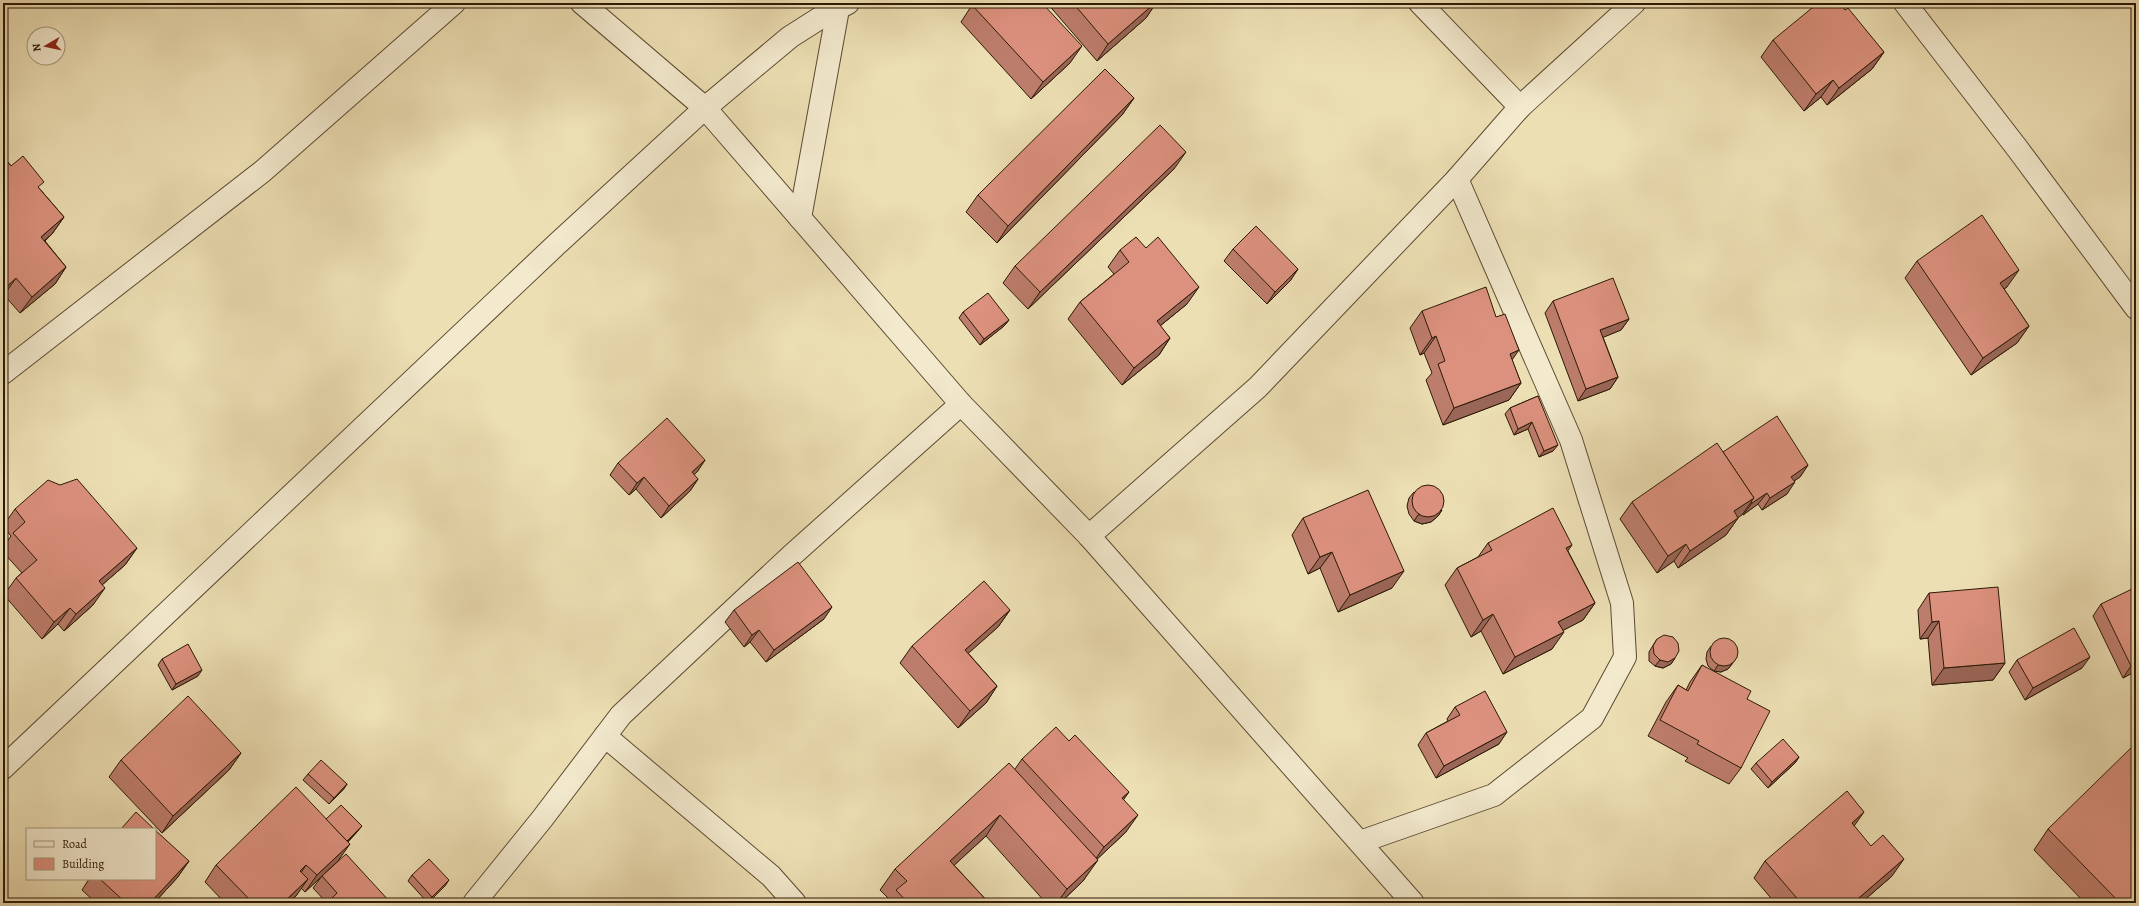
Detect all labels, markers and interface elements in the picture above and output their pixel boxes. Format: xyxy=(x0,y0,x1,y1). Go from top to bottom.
north arrow xyxy=(26,26,66,66)
text: N xyxy=(29,42,45,53)
legend xyxy=(26,828,156,880)
text: Road xyxy=(62,836,88,852)
text: Building xyxy=(62,856,104,872)

